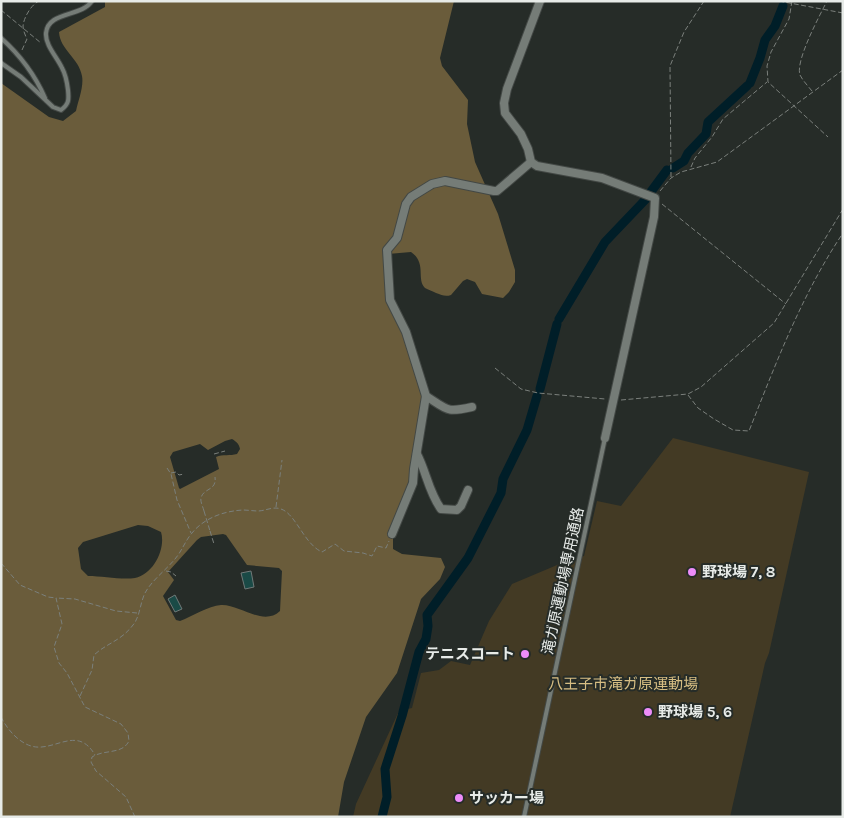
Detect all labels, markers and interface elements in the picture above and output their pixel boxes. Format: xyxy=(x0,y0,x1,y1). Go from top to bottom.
street label: 滝ガ原運動場専用通路 xyxy=(539,506,587,656)
place label: 野球場 7, 8 xyxy=(702,563,776,581)
marker: 野球場 7, 8 xyxy=(686,566,698,578)
place label: テニスコート xyxy=(425,645,515,663)
marker: テニスコート xyxy=(519,648,531,660)
park label: 八王子市滝ガ原運動場 xyxy=(548,675,698,693)
place label: 野球場 5, 6 xyxy=(658,703,732,721)
marker: 野球場 5, 6 xyxy=(642,706,654,718)
place label: サッカー場 xyxy=(469,789,544,807)
marker: サッカー場 xyxy=(453,792,465,804)

